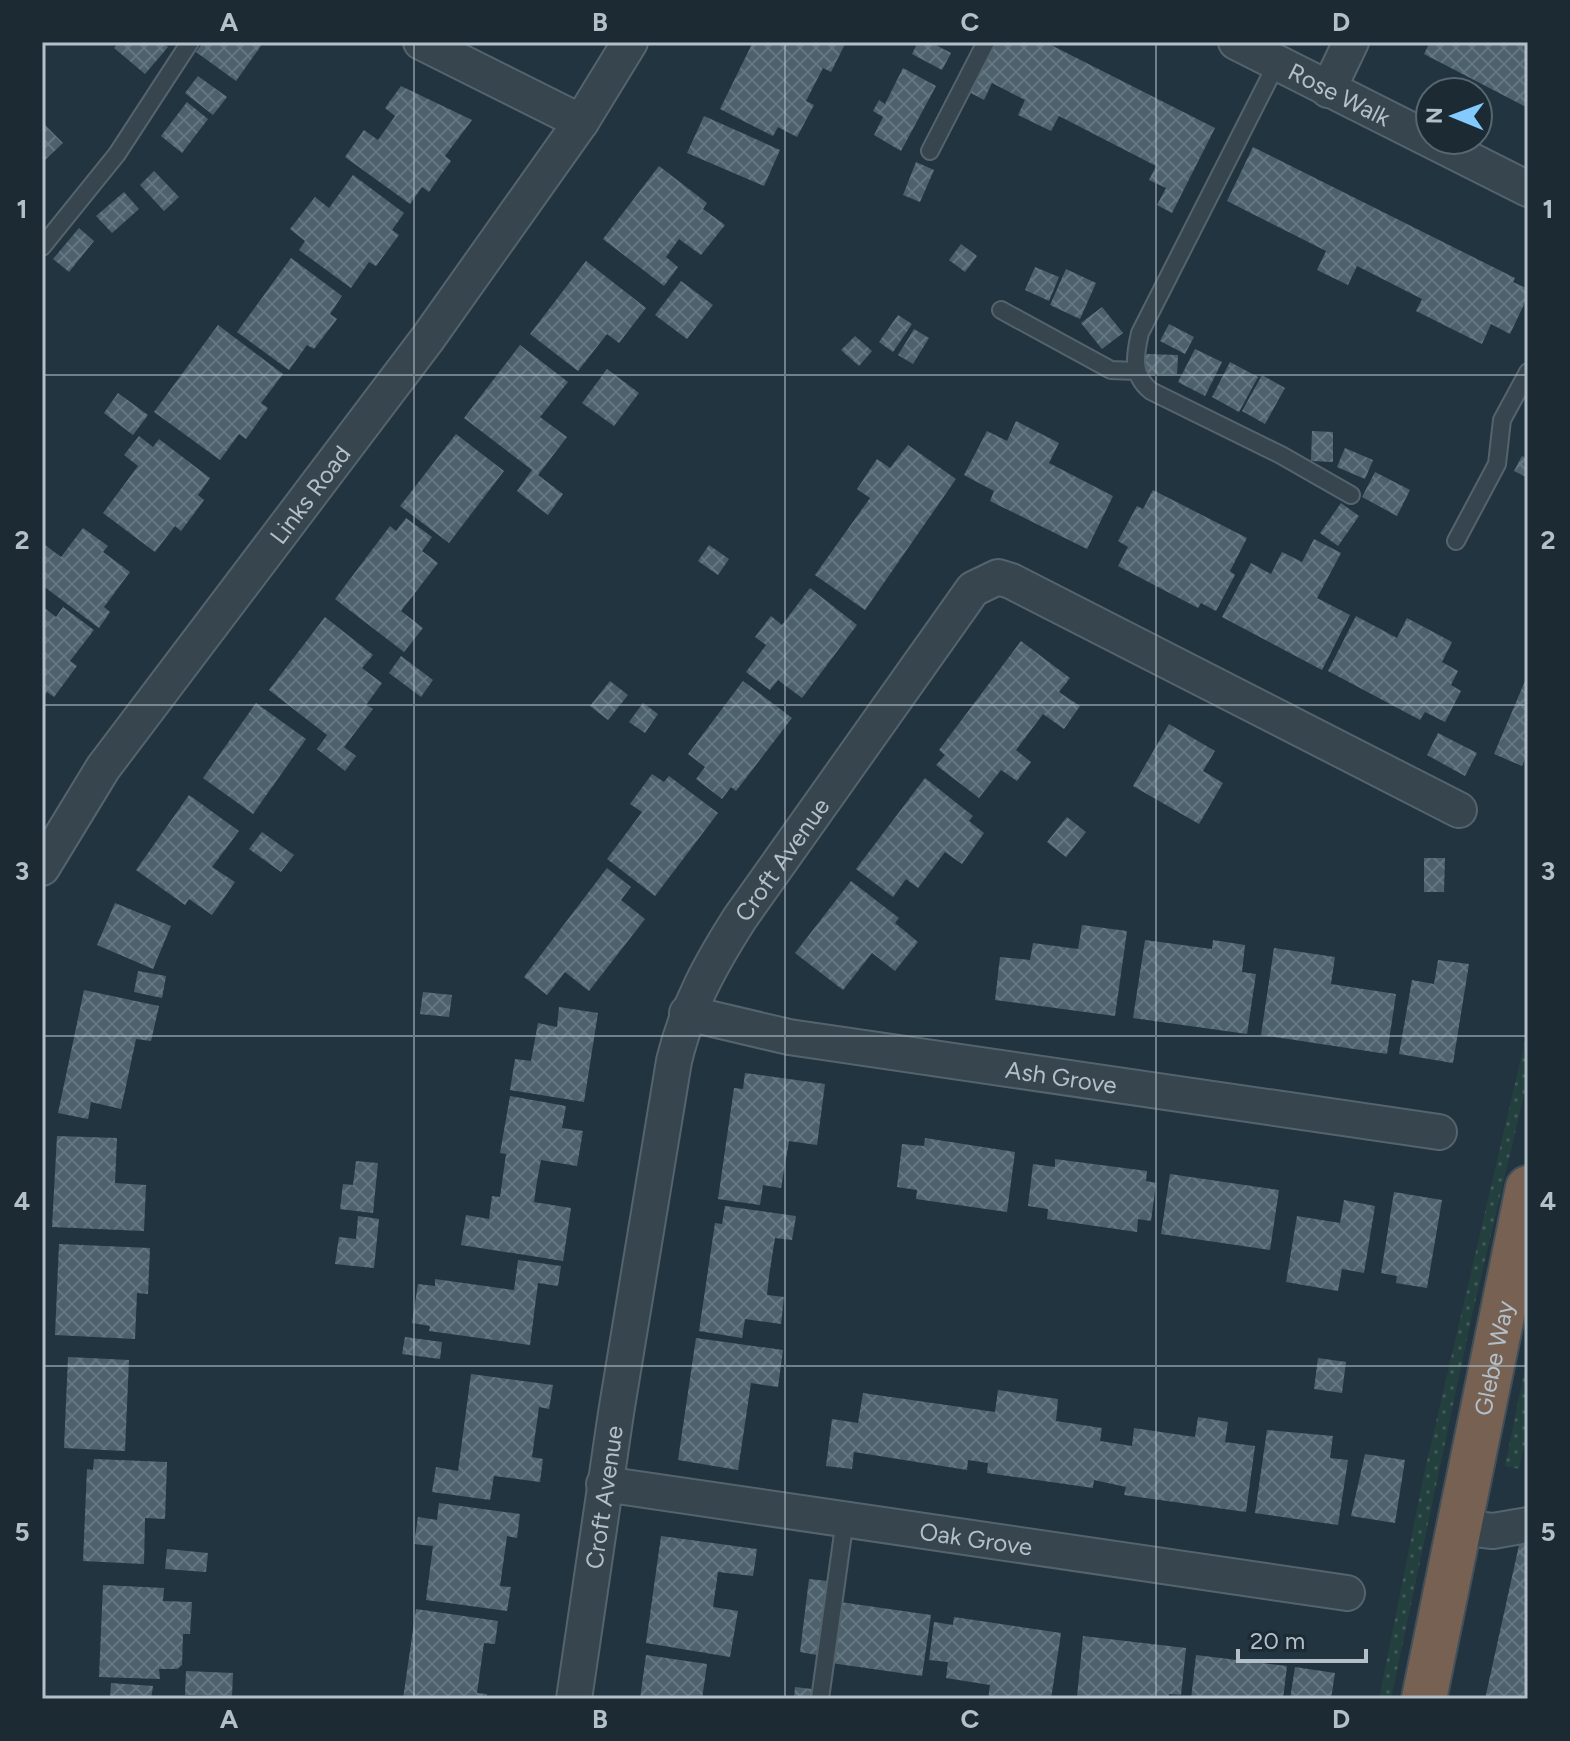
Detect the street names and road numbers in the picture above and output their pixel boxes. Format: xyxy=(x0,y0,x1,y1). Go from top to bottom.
street label: Rose Walk xyxy=(1284,56,1396,132)
street label: Links Road xyxy=(263,440,356,549)
street label: Croft Avenue xyxy=(728,792,835,927)
street label: Ash Grove xyxy=(1004,1054,1119,1099)
street label: Glebe Way xyxy=(1468,1298,1519,1418)
street label: Croft Avenue xyxy=(579,1424,628,1571)
street label: Oak Grove xyxy=(918,1516,1034,1561)

